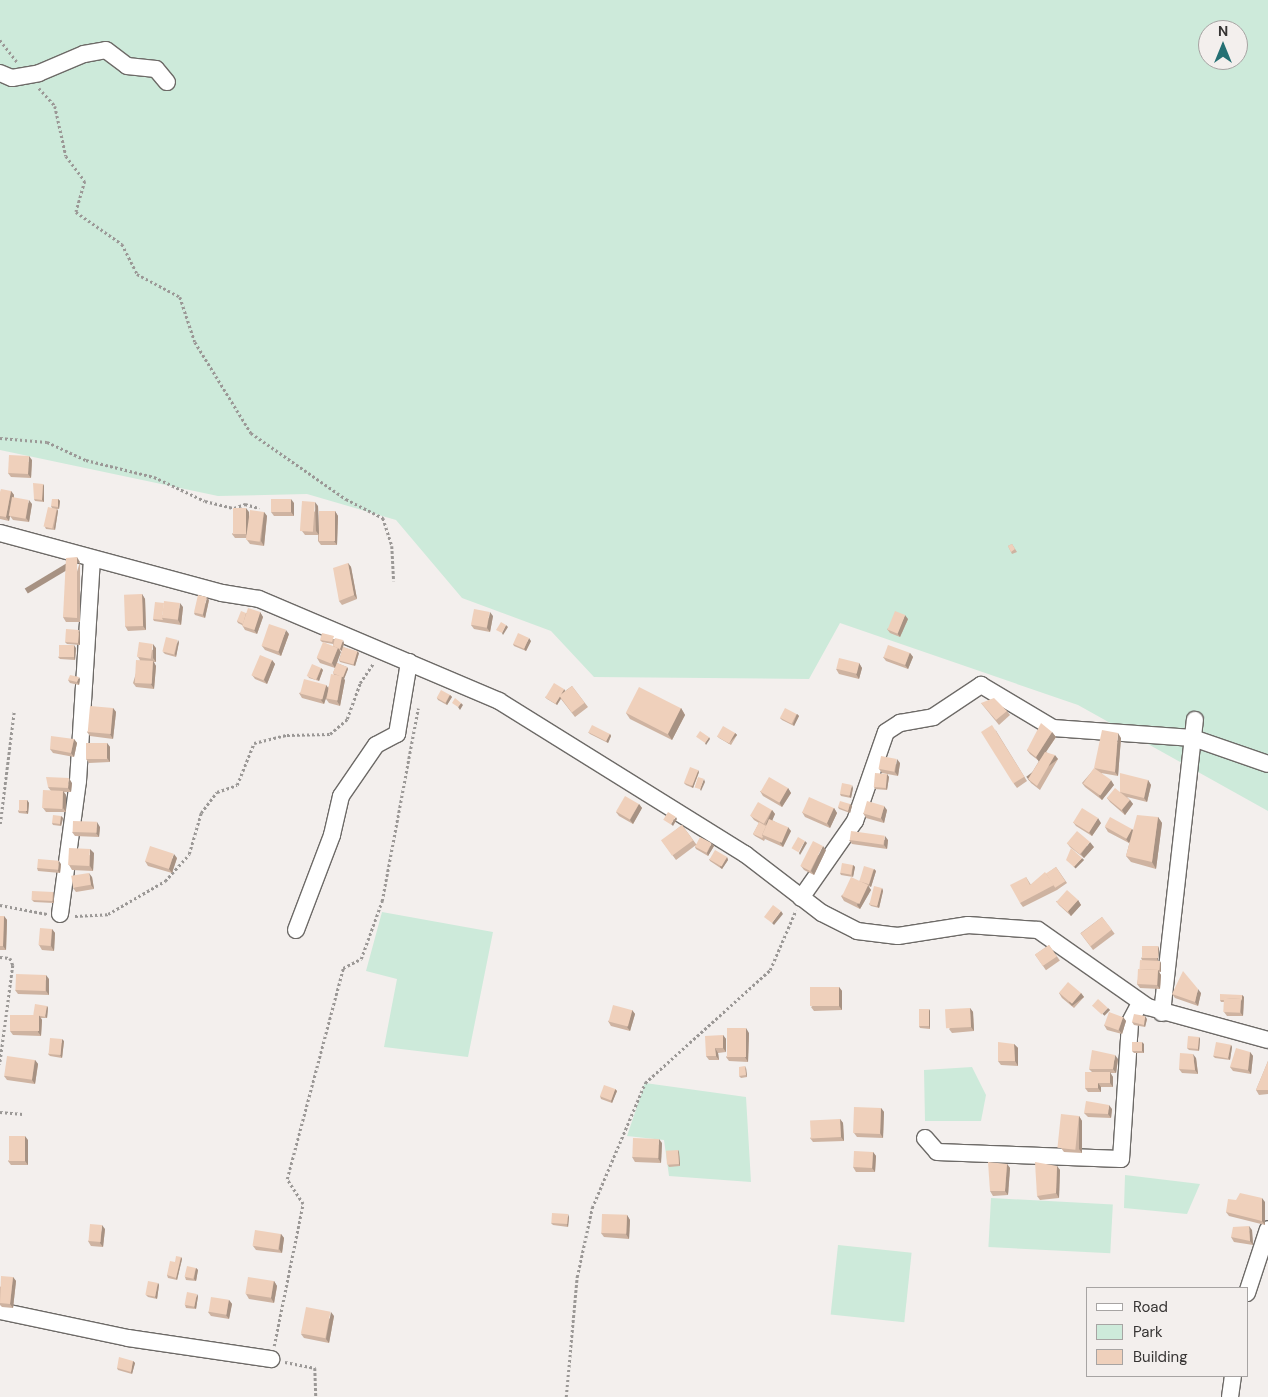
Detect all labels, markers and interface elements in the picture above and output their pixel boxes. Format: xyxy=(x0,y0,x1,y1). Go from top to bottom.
north arrow xyxy=(1198,20,1248,70)
text: N xyxy=(1218,22,1228,40)
legend xyxy=(1086,1287,1248,1377)
text: Road xyxy=(1133,1297,1168,1317)
text: Park xyxy=(1133,1322,1163,1342)
text: Building xyxy=(1133,1347,1188,1367)

